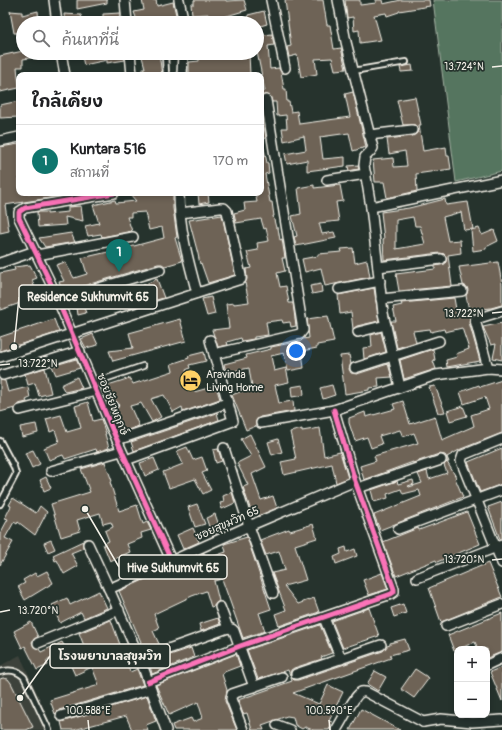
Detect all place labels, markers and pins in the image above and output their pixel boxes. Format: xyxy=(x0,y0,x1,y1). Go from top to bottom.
pin: 1 xyxy=(106,239,132,272)
callout: Residence Sukhumvit 65 xyxy=(19,285,157,309)
hotel icon: Aravinda Living Home xyxy=(177,367,203,393)
place label: Aravinda Living Home xyxy=(206,368,264,394)
callout: Hive Sukhumvit 65 xyxy=(119,555,227,579)
callout: โรงพยาบาลสุขุมวิท xyxy=(50,644,170,668)

